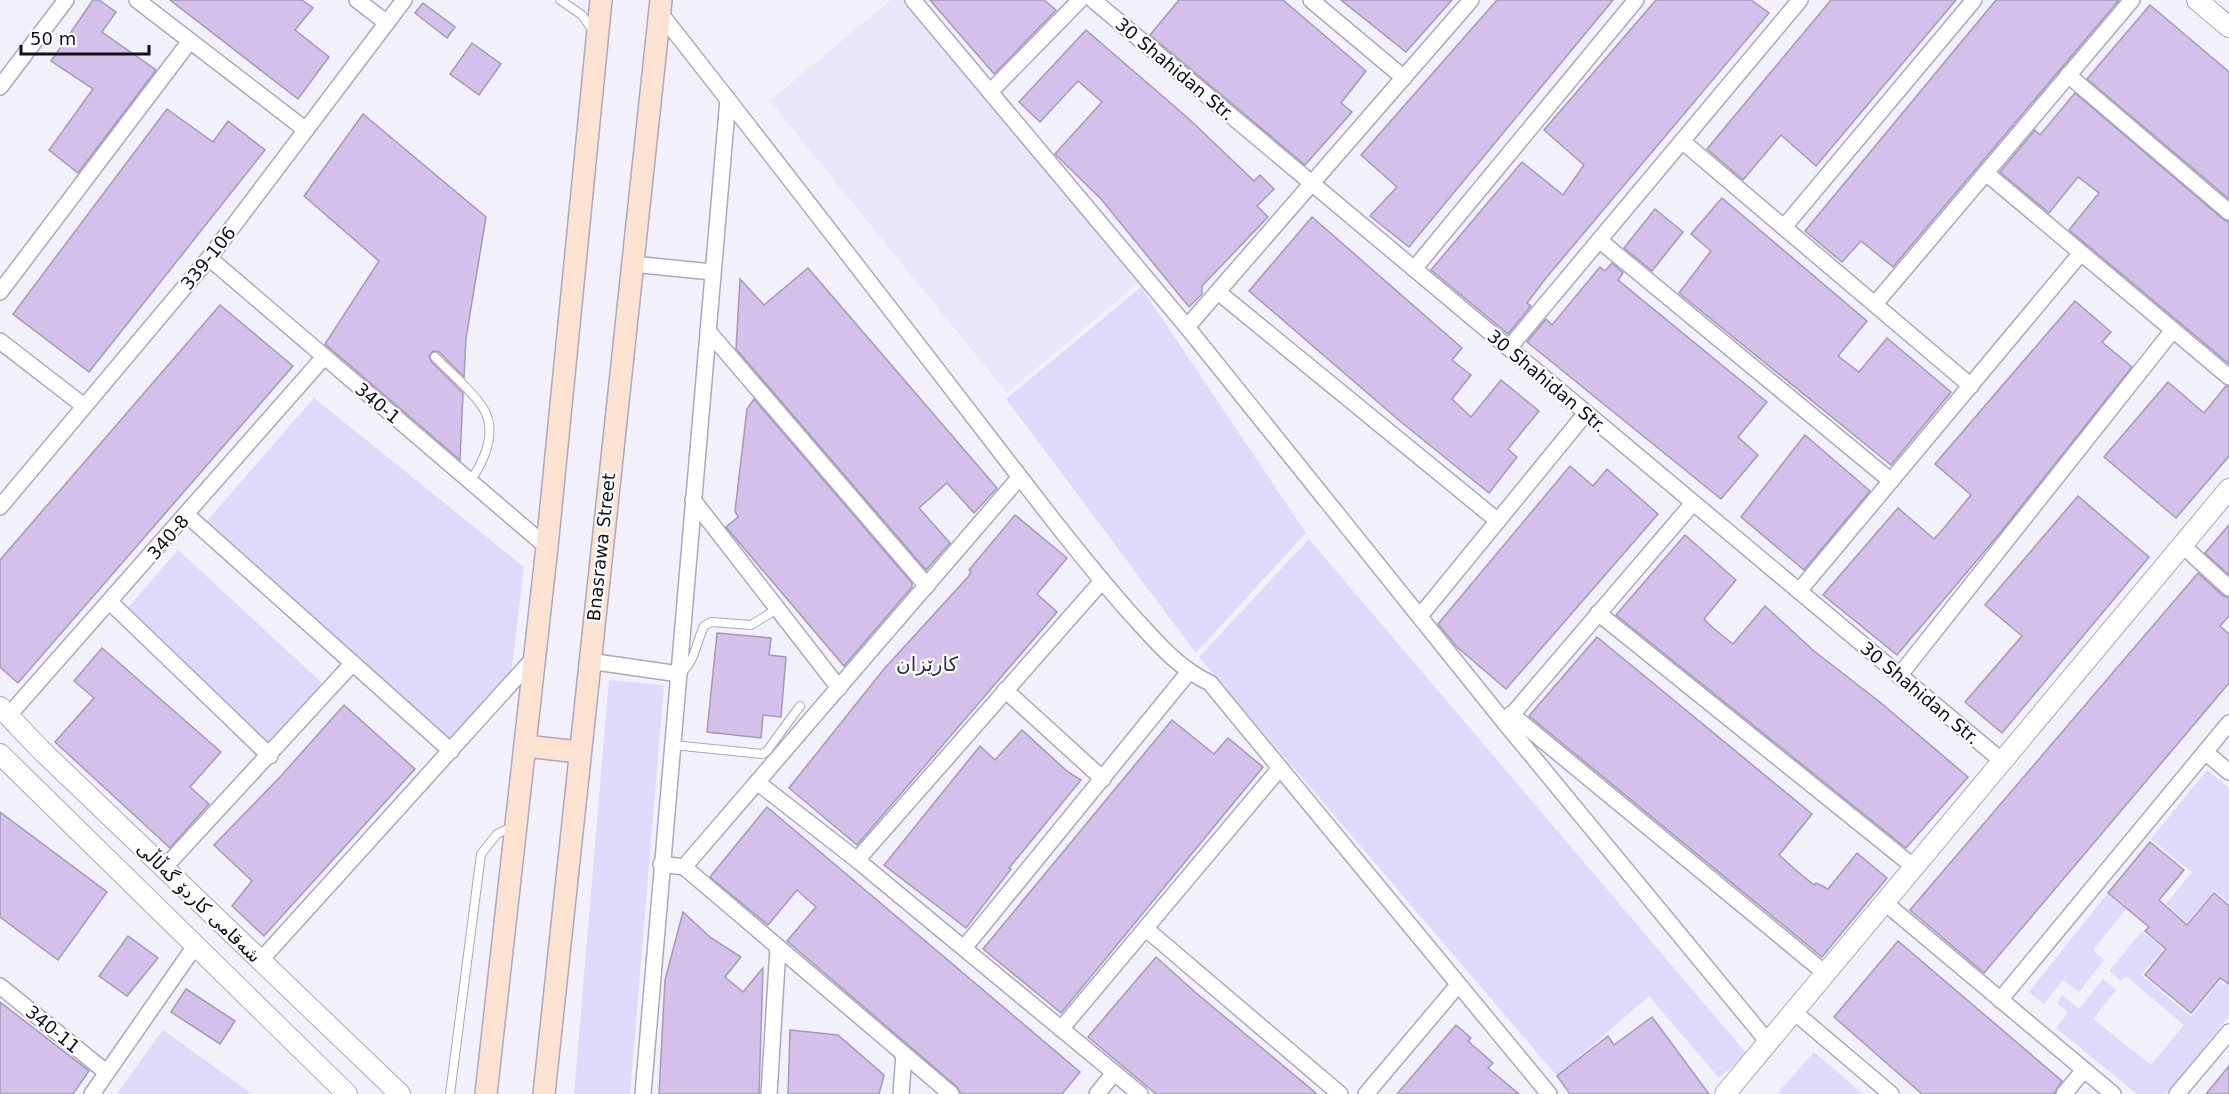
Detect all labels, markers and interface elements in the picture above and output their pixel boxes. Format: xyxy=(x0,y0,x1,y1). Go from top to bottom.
street label: 30 Shahidan Str. xyxy=(1111,13,1239,125)
scale bar xyxy=(21,18,148,56)
text: 50 m xyxy=(30,28,76,49)
street label: 339-106 xyxy=(176,222,240,294)
street label: 30 Shahidan Str. xyxy=(1483,325,1611,437)
street label: 340-1 xyxy=(351,378,405,428)
street label: Bnasrawa Street xyxy=(583,472,619,622)
street label: 340-8 xyxy=(143,510,193,564)
street label: 30 Shahidan Str. xyxy=(1856,637,1984,749)
district label: کارێزان xyxy=(896,652,959,676)
street label: شەقامی کاردۆ گەڵاڵی xyxy=(132,837,266,967)
street label: 340-11 xyxy=(22,1001,84,1057)

